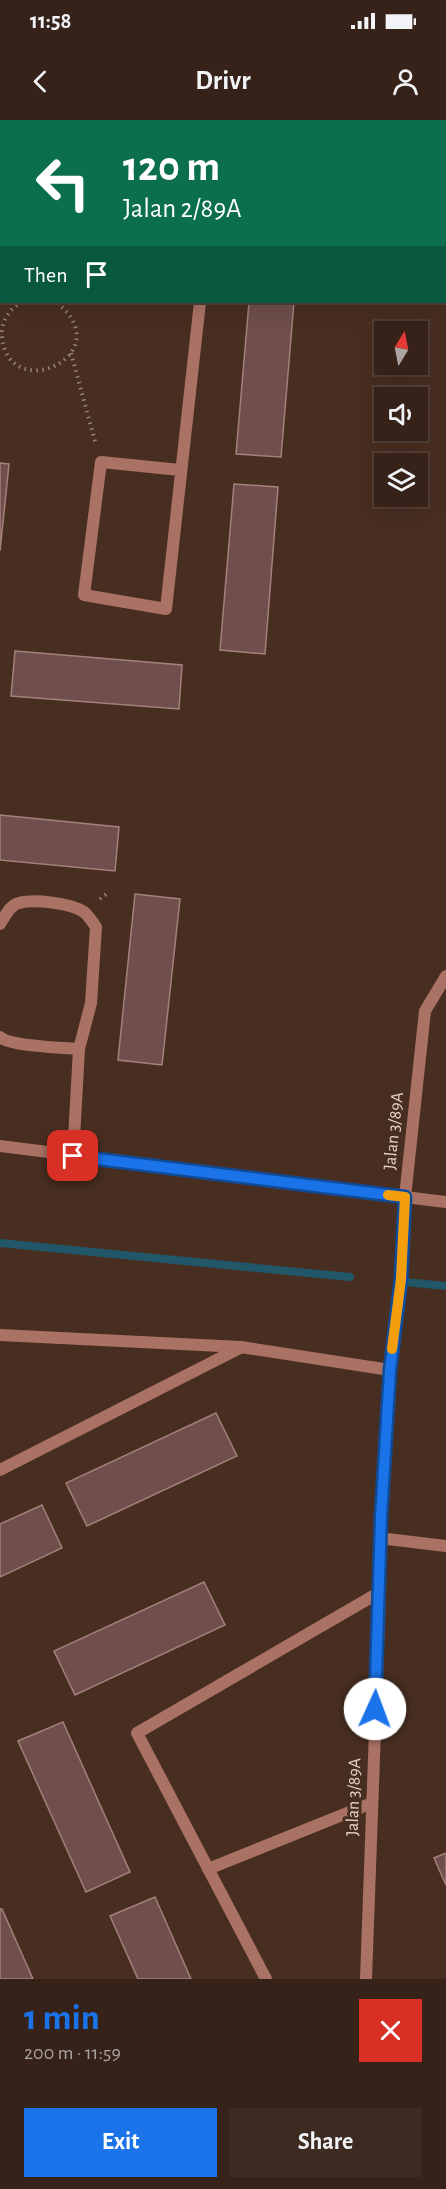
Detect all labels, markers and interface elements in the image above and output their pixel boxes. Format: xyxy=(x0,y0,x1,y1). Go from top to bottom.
text: 11:58 xyxy=(30,10,71,32)
icon: back xyxy=(24,65,57,98)
icon: person xyxy=(389,65,422,98)
text: Drivr xyxy=(195,67,251,94)
icon: left xyxy=(24,144,102,222)
text: 120 m xyxy=(123,146,220,188)
text: Jalan 2/89A xyxy=(123,195,242,222)
icon: arrive xyxy=(80,258,113,291)
text: Then xyxy=(24,264,68,286)
north arrow xyxy=(374,321,428,375)
map controls xyxy=(374,321,428,507)
button: sound xyxy=(374,387,428,441)
button: layers xyxy=(374,453,428,507)
street label: Jalan 3/89A xyxy=(381,1091,407,1171)
pin xyxy=(47,1130,98,1181)
icon: arrive xyxy=(56,1139,89,1172)
position arrow xyxy=(343,1677,407,1741)
street label: Jalan 3/89A xyxy=(344,1757,364,1836)
button: close xyxy=(359,1999,422,2062)
text: 1 min xyxy=(24,2000,100,2036)
text: 200 m · 11:59 xyxy=(24,2043,121,2063)
button: Exit xyxy=(24,2108,217,2177)
button: Share xyxy=(229,2108,422,2177)

